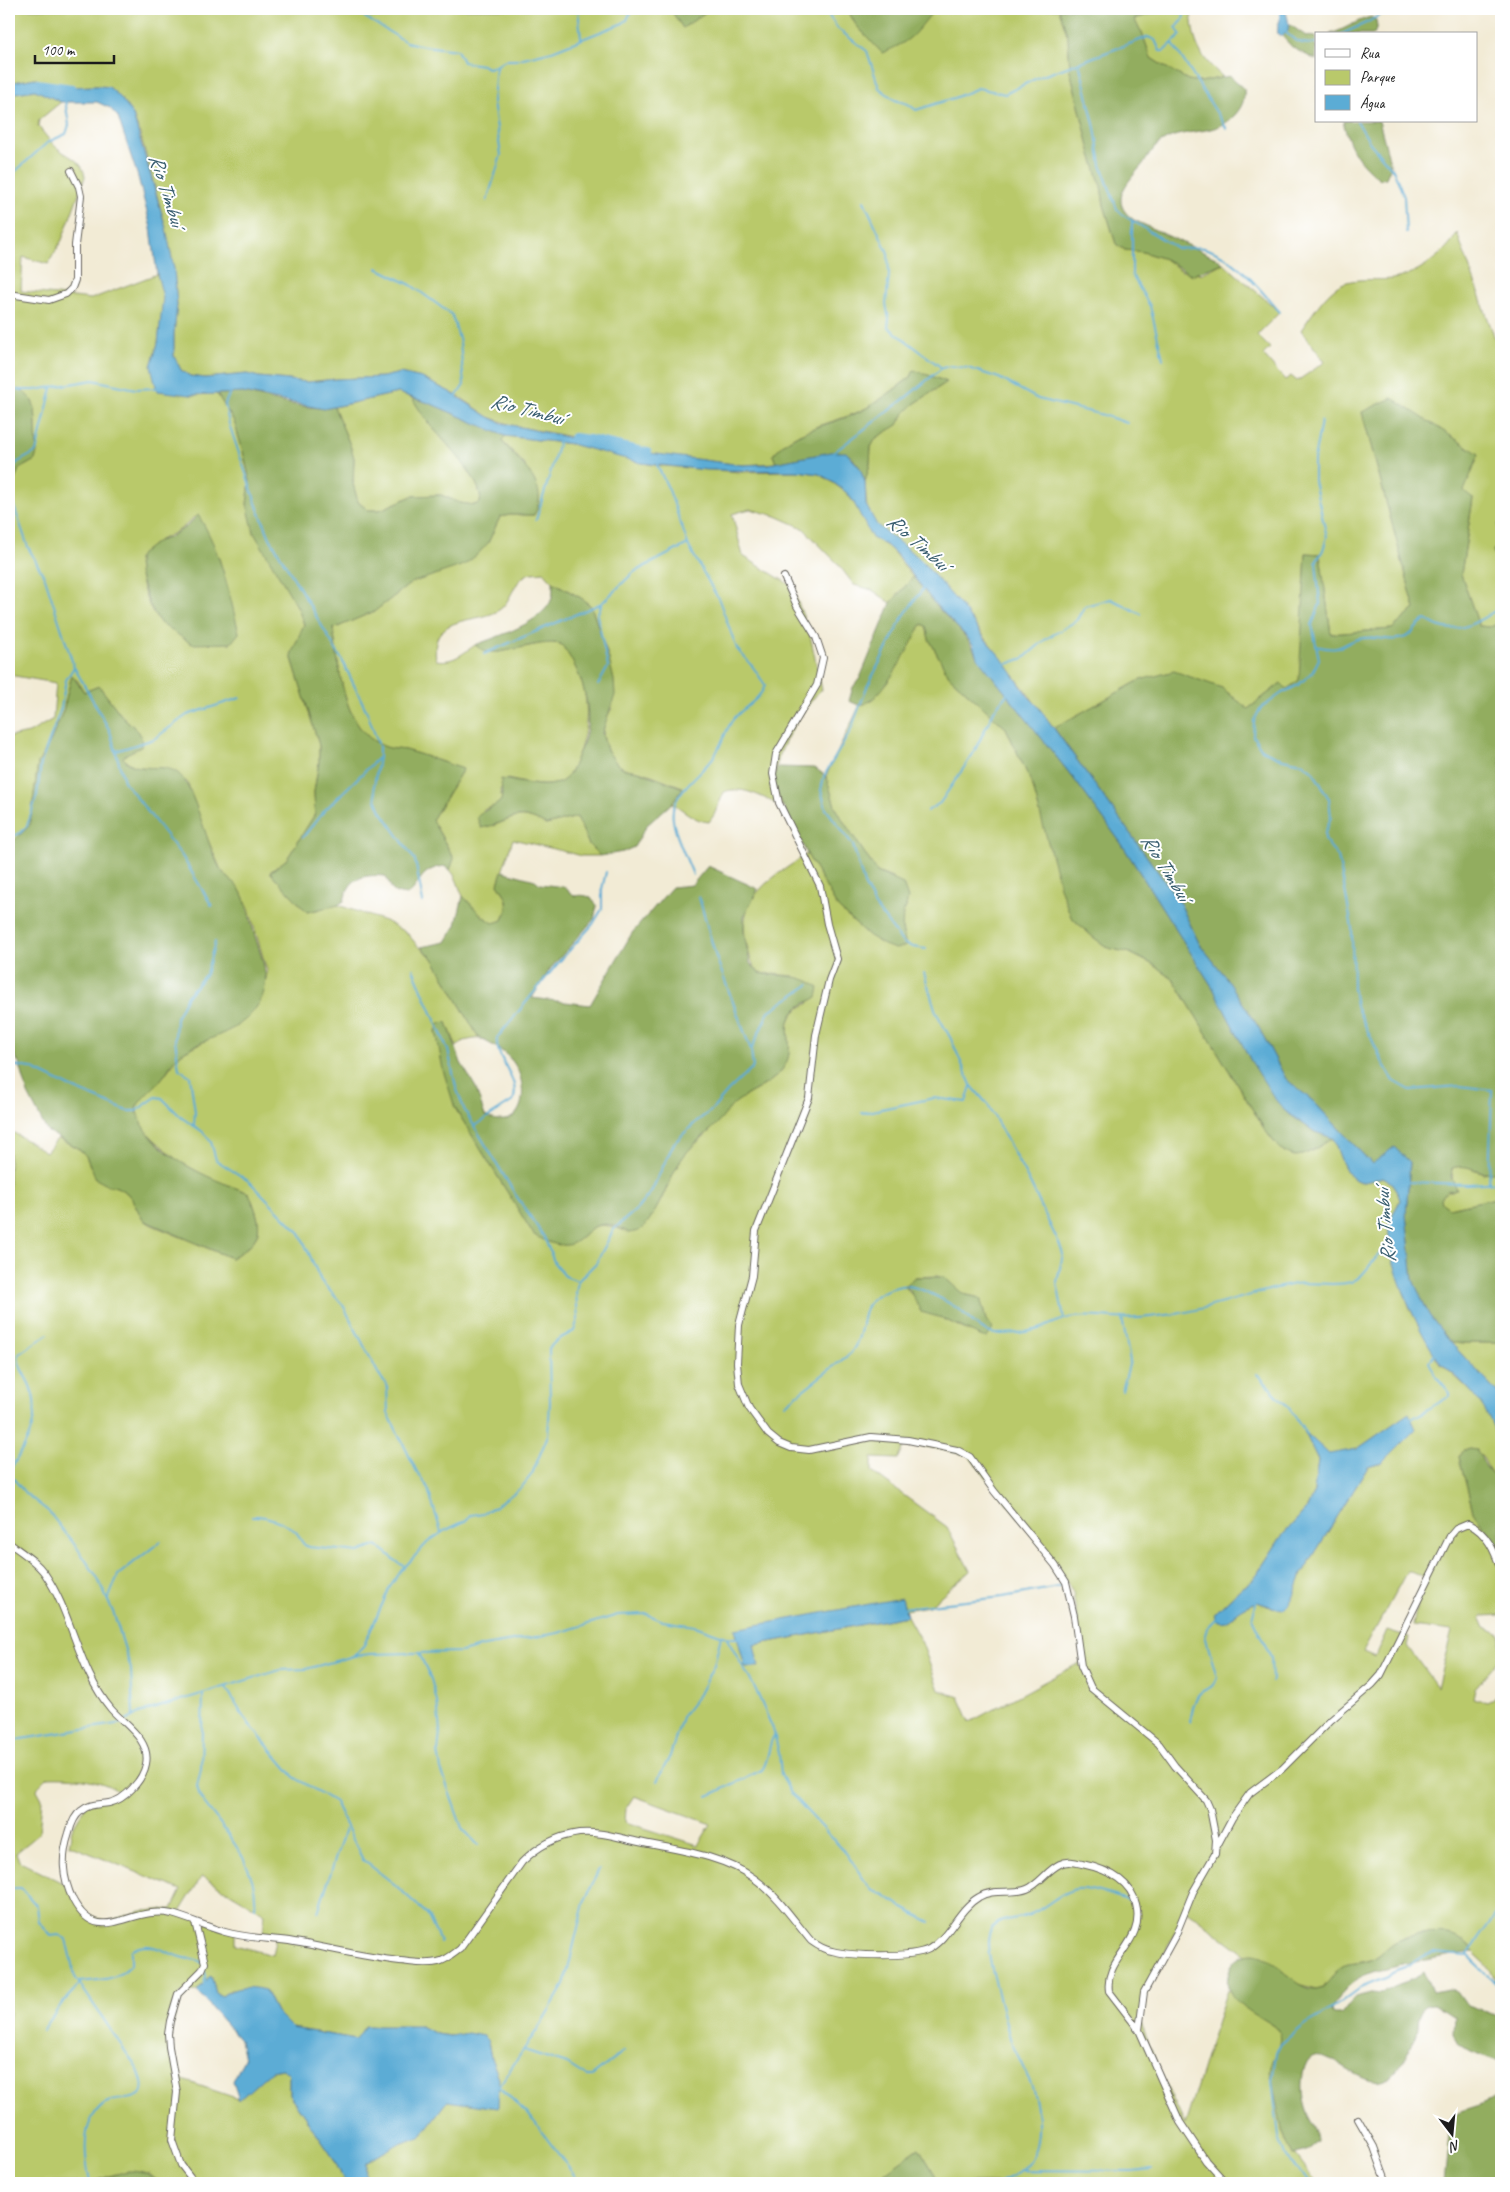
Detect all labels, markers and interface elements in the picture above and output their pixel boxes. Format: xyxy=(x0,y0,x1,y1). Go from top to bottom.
scale bar xyxy=(35,32,114,64)
legend xyxy=(1315,32,1478,122)
text: 100 m xyxy=(42,41,76,60)
text: Rua xyxy=(1360,44,1380,63)
text: Parque xyxy=(1360,68,1396,87)
text: Água xyxy=(1360,94,1385,113)
water label: Rio Timbuí xyxy=(143,151,193,236)
water label: Rio Timbuí xyxy=(488,387,573,432)
water label: Rio Timbuí xyxy=(882,508,960,581)
water label: Rio Timbuí xyxy=(1135,829,1200,911)
water label: Rio Timbuí xyxy=(1368,1181,1401,1264)
north arrow xyxy=(1428,2110,1478,2160)
text: N xyxy=(1447,2137,1462,2156)

